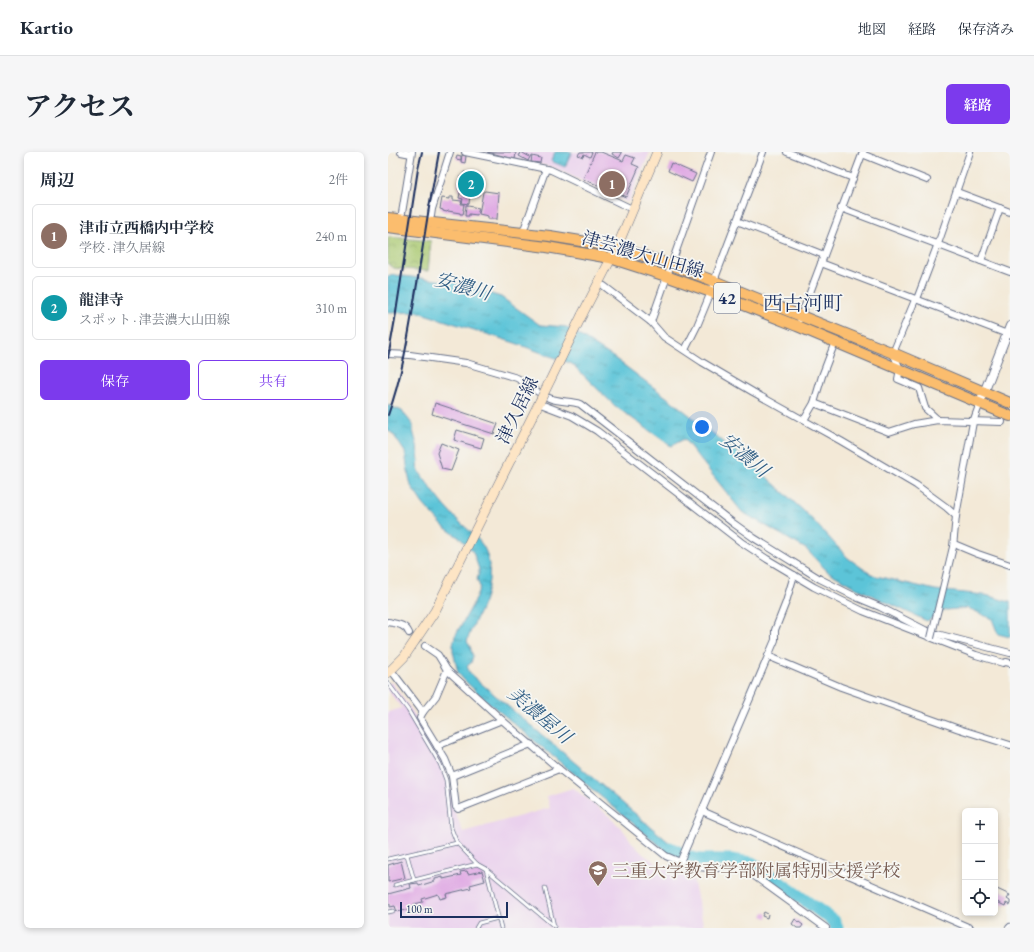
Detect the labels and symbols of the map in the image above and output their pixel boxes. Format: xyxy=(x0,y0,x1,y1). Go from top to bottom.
pin: 2 xyxy=(458,169,484,199)
pin: 1 xyxy=(599,169,625,199)
street label: 津芸濃大山田線 xyxy=(579,226,707,282)
water label: 安濃川 xyxy=(432,266,496,306)
road number: 42 xyxy=(714,283,740,313)
district label: 西古河町 xyxy=(763,290,843,316)
street label: 津久居線 xyxy=(491,373,543,447)
your location xyxy=(692,417,712,437)
water label: 安濃川 xyxy=(715,427,776,484)
water label: 美濃屋川 xyxy=(503,681,579,750)
school or university icon: 三重大学教育学部附属特別支援学校 xyxy=(587,859,609,887)
place label: 三重大学教育学部附属特別支援学校 xyxy=(612,859,900,882)
scale bar xyxy=(400,900,508,919)

